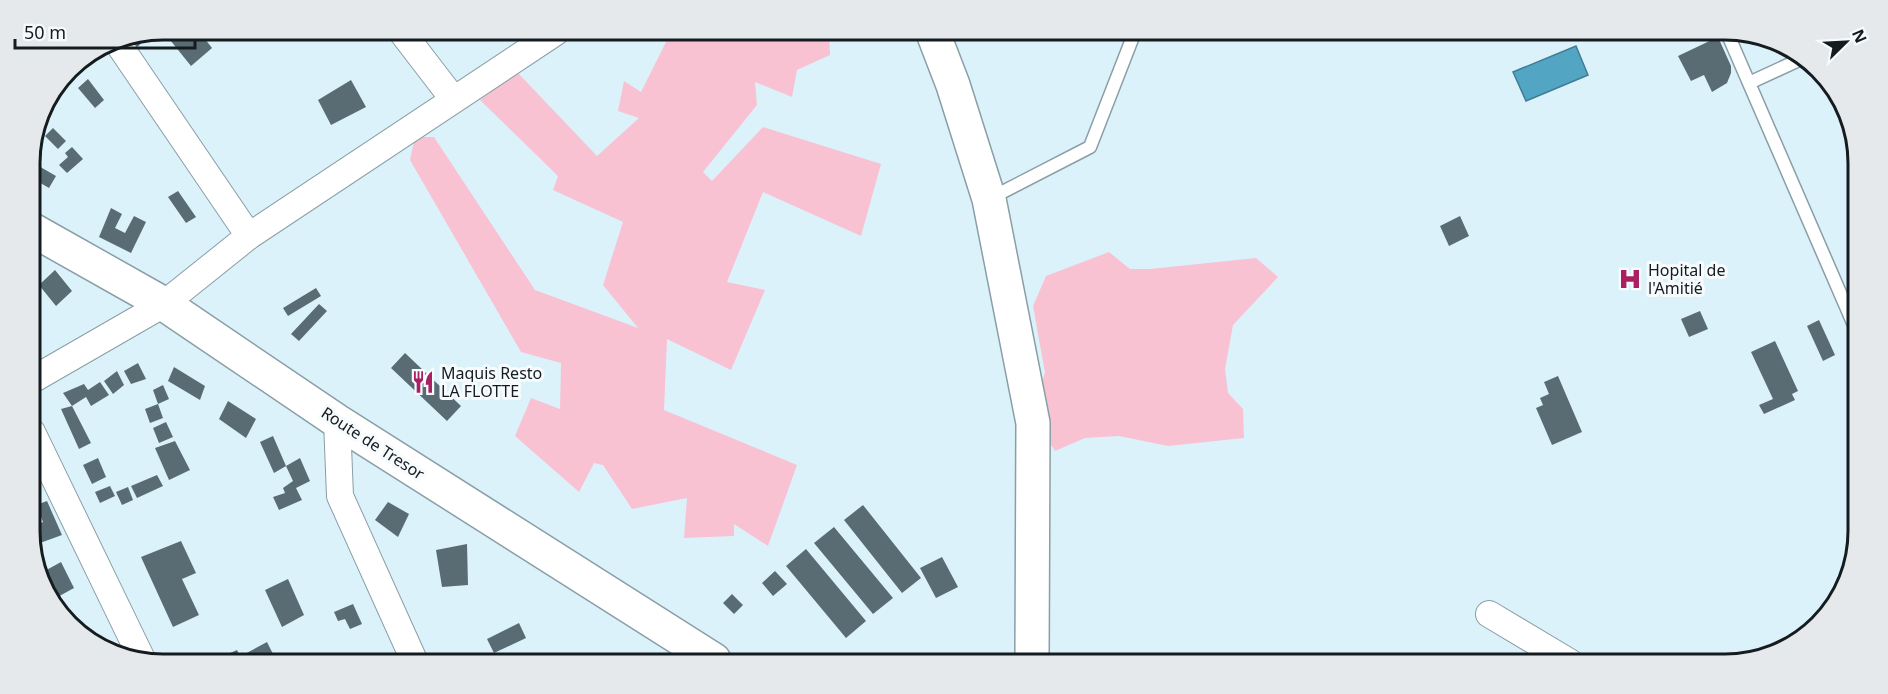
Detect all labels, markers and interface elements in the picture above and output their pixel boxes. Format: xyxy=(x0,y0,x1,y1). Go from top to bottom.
scale bar xyxy=(15,12,195,50)
north arrow xyxy=(1816,12,1876,72)
text: 50 m xyxy=(24,20,66,44)
text: N xyxy=(1847,25,1872,46)
place label: Hopital de l'Amitié xyxy=(1648,259,1725,299)
hospital icon: Hopital de l'Amitié xyxy=(1617,266,1643,292)
place label: Maquis Resto LA FLOTTE xyxy=(441,362,542,402)
restaurant icon: Maquis Resto LA FLOTTE xyxy=(410,369,436,395)
street label: Route de Tresor xyxy=(317,401,429,485)

